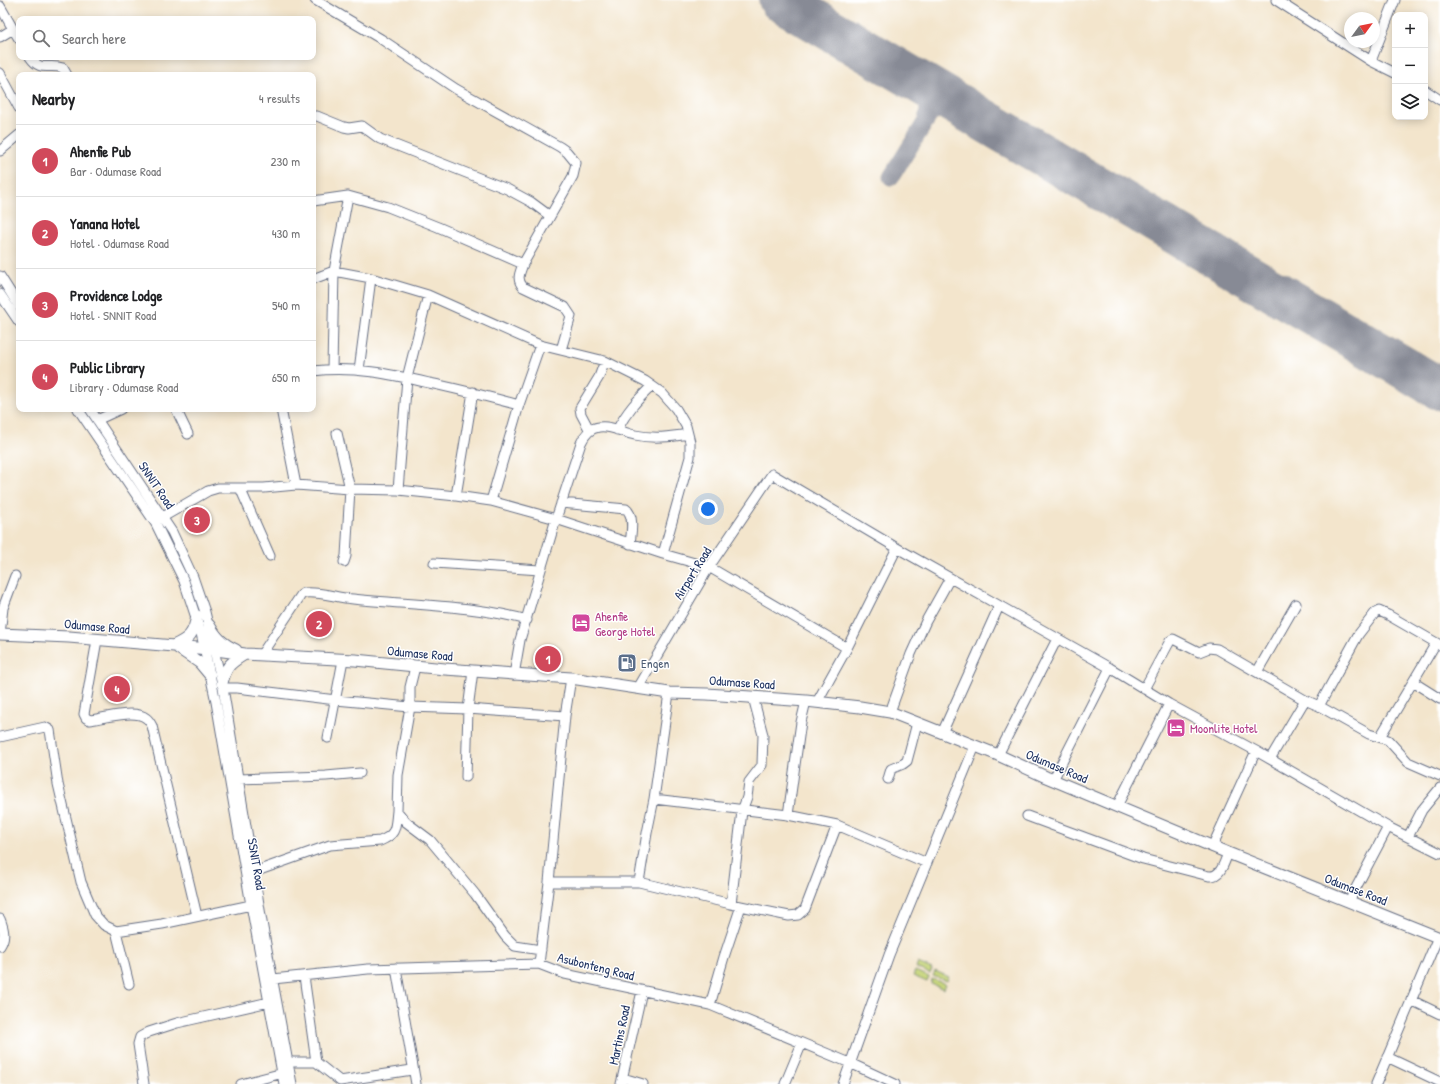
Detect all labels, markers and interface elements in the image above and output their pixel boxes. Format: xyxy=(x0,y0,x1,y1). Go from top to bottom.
north arrow xyxy=(1344,12,1380,48)
map controls xyxy=(1392,12,1428,120)
button: + xyxy=(1392,12,1428,48)
search box xyxy=(16,16,316,60)
icon: search xyxy=(30,27,52,49)
text: Search here xyxy=(62,28,126,49)
button: − xyxy=(1392,48,1428,84)
button: layers xyxy=(1392,84,1428,120)
text: Nearby xyxy=(32,87,75,110)
text: 4 results xyxy=(259,89,300,107)
text: Ahenfie Pub xyxy=(70,141,131,162)
text: 1 xyxy=(43,152,47,170)
text: 230 m xyxy=(270,152,300,170)
text: Bar · Odumase Road xyxy=(70,162,161,180)
text: Yanana Hotel xyxy=(70,213,139,234)
text: 2 xyxy=(42,224,48,242)
text: 430 m xyxy=(272,224,300,242)
text: Hotel · Odumase Road xyxy=(70,234,169,252)
text: Providence Lodge xyxy=(70,285,162,306)
text: 3 xyxy=(42,296,48,314)
text: 540 m xyxy=(272,296,300,314)
text: Hotel · SNNIT Road xyxy=(70,306,156,324)
text: Public Library xyxy=(70,357,145,378)
text: 4 xyxy=(43,368,47,386)
text: 650 m xyxy=(272,368,300,386)
text: Library · Odumase Road xyxy=(70,378,178,396)
street label: SNNIT Road xyxy=(135,458,179,512)
your location xyxy=(698,499,718,519)
pin: 3 xyxy=(184,505,210,535)
street label: Airport Road xyxy=(669,543,715,603)
place label: Ahenfie George Hotel xyxy=(595,607,656,640)
pin: 2 xyxy=(306,609,332,639)
hotel icon: Ahenfie George Hotel xyxy=(570,612,592,634)
street label: Odumase Road xyxy=(63,614,131,638)
street label: Odumase Road xyxy=(386,641,454,665)
pin: 1 xyxy=(535,644,561,674)
fuel station icon: Engen xyxy=(616,652,638,674)
place label: Engen xyxy=(641,654,670,672)
street label: Odumase Road xyxy=(708,671,776,693)
pin: 4 xyxy=(104,674,130,704)
hotel icon: Moonlite Hotel xyxy=(1165,717,1187,739)
place label: Moonlite Hotel xyxy=(1190,719,1258,737)
street label: Odumase Road xyxy=(1023,745,1091,787)
street label: SSNIT Road xyxy=(244,837,270,891)
street label: Odumase Road xyxy=(1322,869,1390,909)
street label: Asubonteng Road xyxy=(556,948,636,984)
street label: Martins Road xyxy=(604,1004,634,1066)

